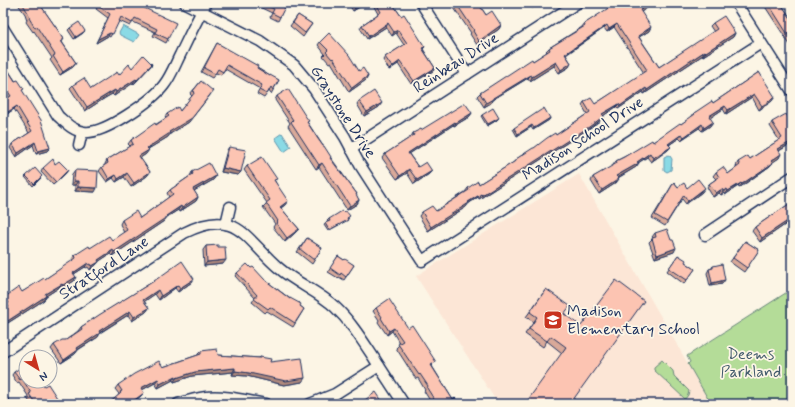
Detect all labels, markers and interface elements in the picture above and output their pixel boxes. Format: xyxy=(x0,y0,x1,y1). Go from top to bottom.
street label: Reinbeau Drive xyxy=(409,27,503,98)
street label: Graystone Drive xyxy=(305,62,381,162)
street label: Madison School Drive xyxy=(518,92,648,186)
street label: Stratford Lane xyxy=(55,231,154,307)
place label: Madison Elementary School xyxy=(567,301,700,340)
school or university icon: Madison Elementary School xyxy=(542,309,564,331)
park label: Deems Parkland xyxy=(721,344,781,383)
north arrow xyxy=(18,349,58,389)
text: N xyxy=(36,368,51,384)

